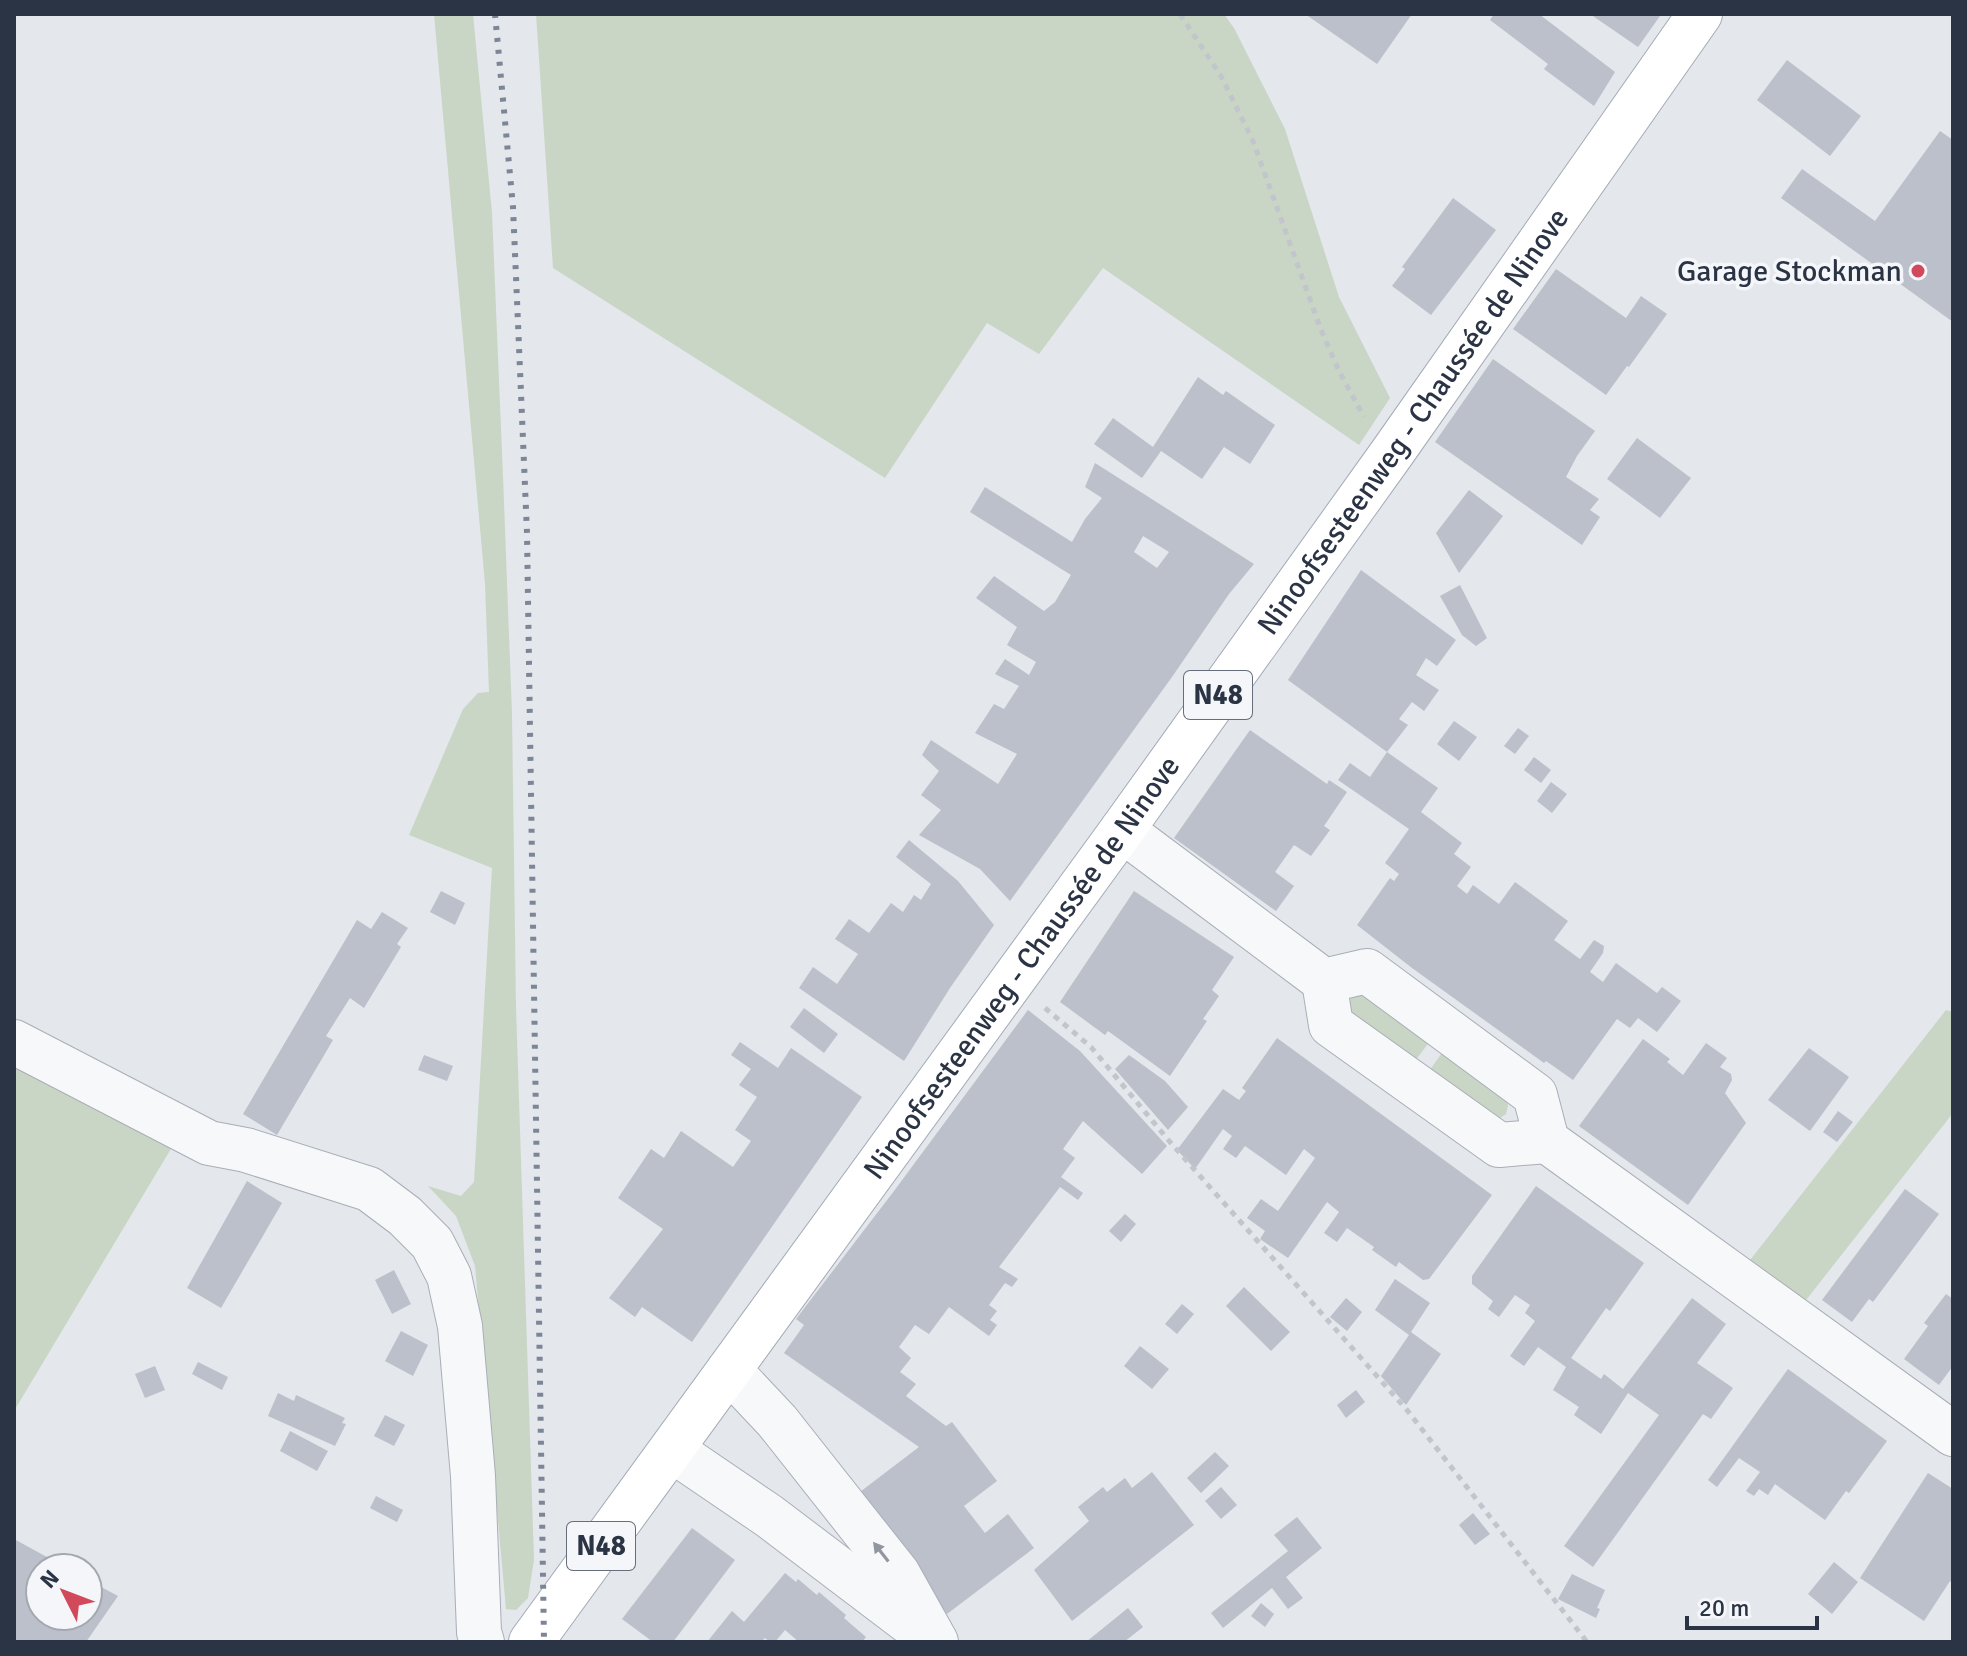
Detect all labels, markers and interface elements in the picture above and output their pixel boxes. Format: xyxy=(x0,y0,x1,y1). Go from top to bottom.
street label: Ninoofsesteenweg - Chaussée de Ninove xyxy=(1249,201,1577,642)
place label: Garage Stockman xyxy=(1677,253,1902,290)
marker: Garage Stockman xyxy=(1909,262,1927,280)
road number: N48 xyxy=(1184,671,1252,719)
street label: Ninoofsesteenweg - Chaussée de Ninove xyxy=(855,749,1188,1187)
road number: N48 xyxy=(567,1522,635,1570)
one-way arrow xyxy=(873,1542,889,1562)
north arrow xyxy=(24,1552,104,1632)
text: N xyxy=(34,1564,65,1594)
scale bar xyxy=(1687,1580,1817,1630)
text: 20 m xyxy=(1699,1593,1749,1623)

